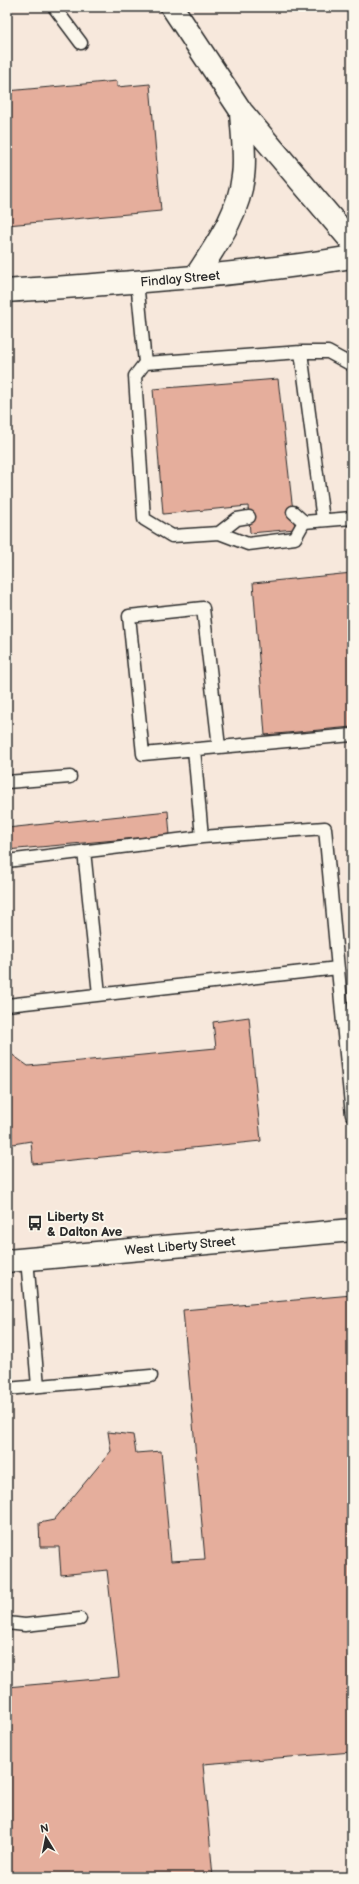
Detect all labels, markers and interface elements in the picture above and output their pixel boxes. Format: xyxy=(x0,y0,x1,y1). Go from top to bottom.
street label: Findlay Street xyxy=(140,268,220,290)
place label: Liberty St & Dalton Ave xyxy=(47,1209,123,1240)
bus stop icon: Liberty St & Dalton Ave xyxy=(26,1214,44,1232)
street label: West Liberty Street xyxy=(124,1233,236,1259)
north arrow xyxy=(26,1818,66,1858)
text: N xyxy=(39,1822,50,1836)

